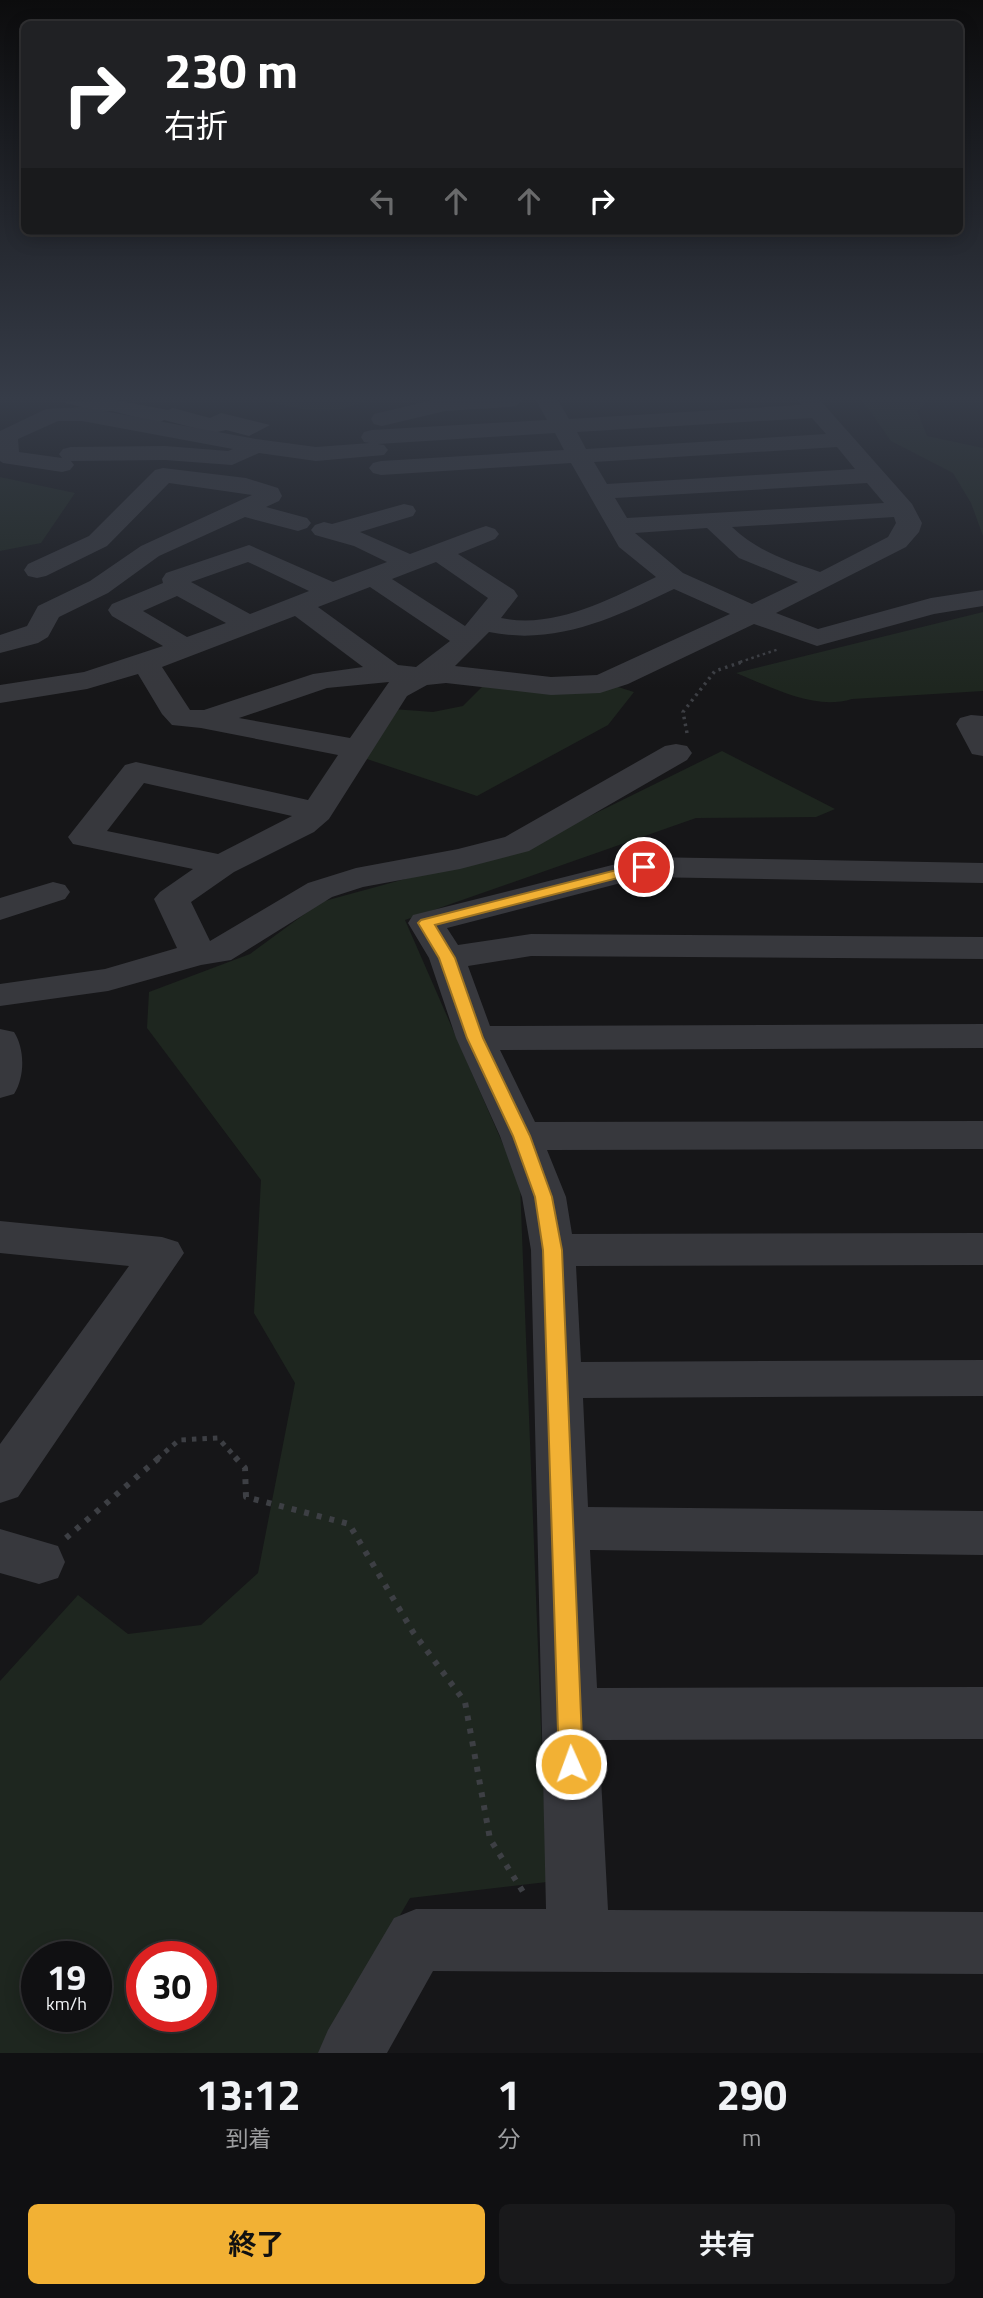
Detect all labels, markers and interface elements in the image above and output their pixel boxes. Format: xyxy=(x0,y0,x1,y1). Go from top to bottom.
text: 230 m xyxy=(164,32,298,107)
icon: right xyxy=(49,49,140,140)
text: 右折 xyxy=(164,101,228,149)
icon: left xyxy=(364,182,402,220)
icon: ahead xyxy=(437,182,475,220)
icon: ahead xyxy=(510,182,548,220)
icon: right xyxy=(583,182,621,220)
pin xyxy=(614,837,674,897)
icon: arrive xyxy=(625,848,663,886)
position arrow xyxy=(534,1727,608,1801)
speed limit sign: 30 xyxy=(126,1941,217,2032)
text: 19 xyxy=(47,1950,86,2004)
text: km/h xyxy=(46,1990,87,2017)
text: 13:12 xyxy=(196,2062,301,2126)
text: 1 xyxy=(497,2062,520,2126)
text: 290 xyxy=(716,2062,787,2126)
text: m xyxy=(742,2120,761,2155)
text: 到着 xyxy=(225,2121,271,2156)
text: 分 xyxy=(497,2121,520,2156)
button: 終了 xyxy=(28,2204,485,2284)
button: 共有 xyxy=(499,2204,955,2284)

